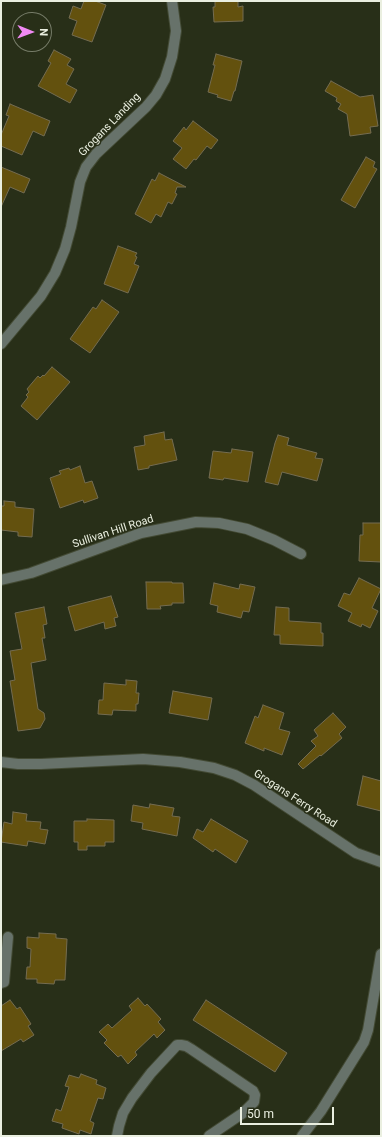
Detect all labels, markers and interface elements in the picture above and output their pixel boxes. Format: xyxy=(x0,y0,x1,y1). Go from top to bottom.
north arrow xyxy=(12,12,52,52)
text: N xyxy=(37,28,50,36)
street label: Grogans Landing xyxy=(76,91,144,159)
street label: Sullivan Hill Road xyxy=(71,513,155,551)
street label: Grogans Ferry Road xyxy=(251,767,339,831)
scale bar xyxy=(242,1099,336,1125)
text: 50 m xyxy=(247,1107,274,1121)

